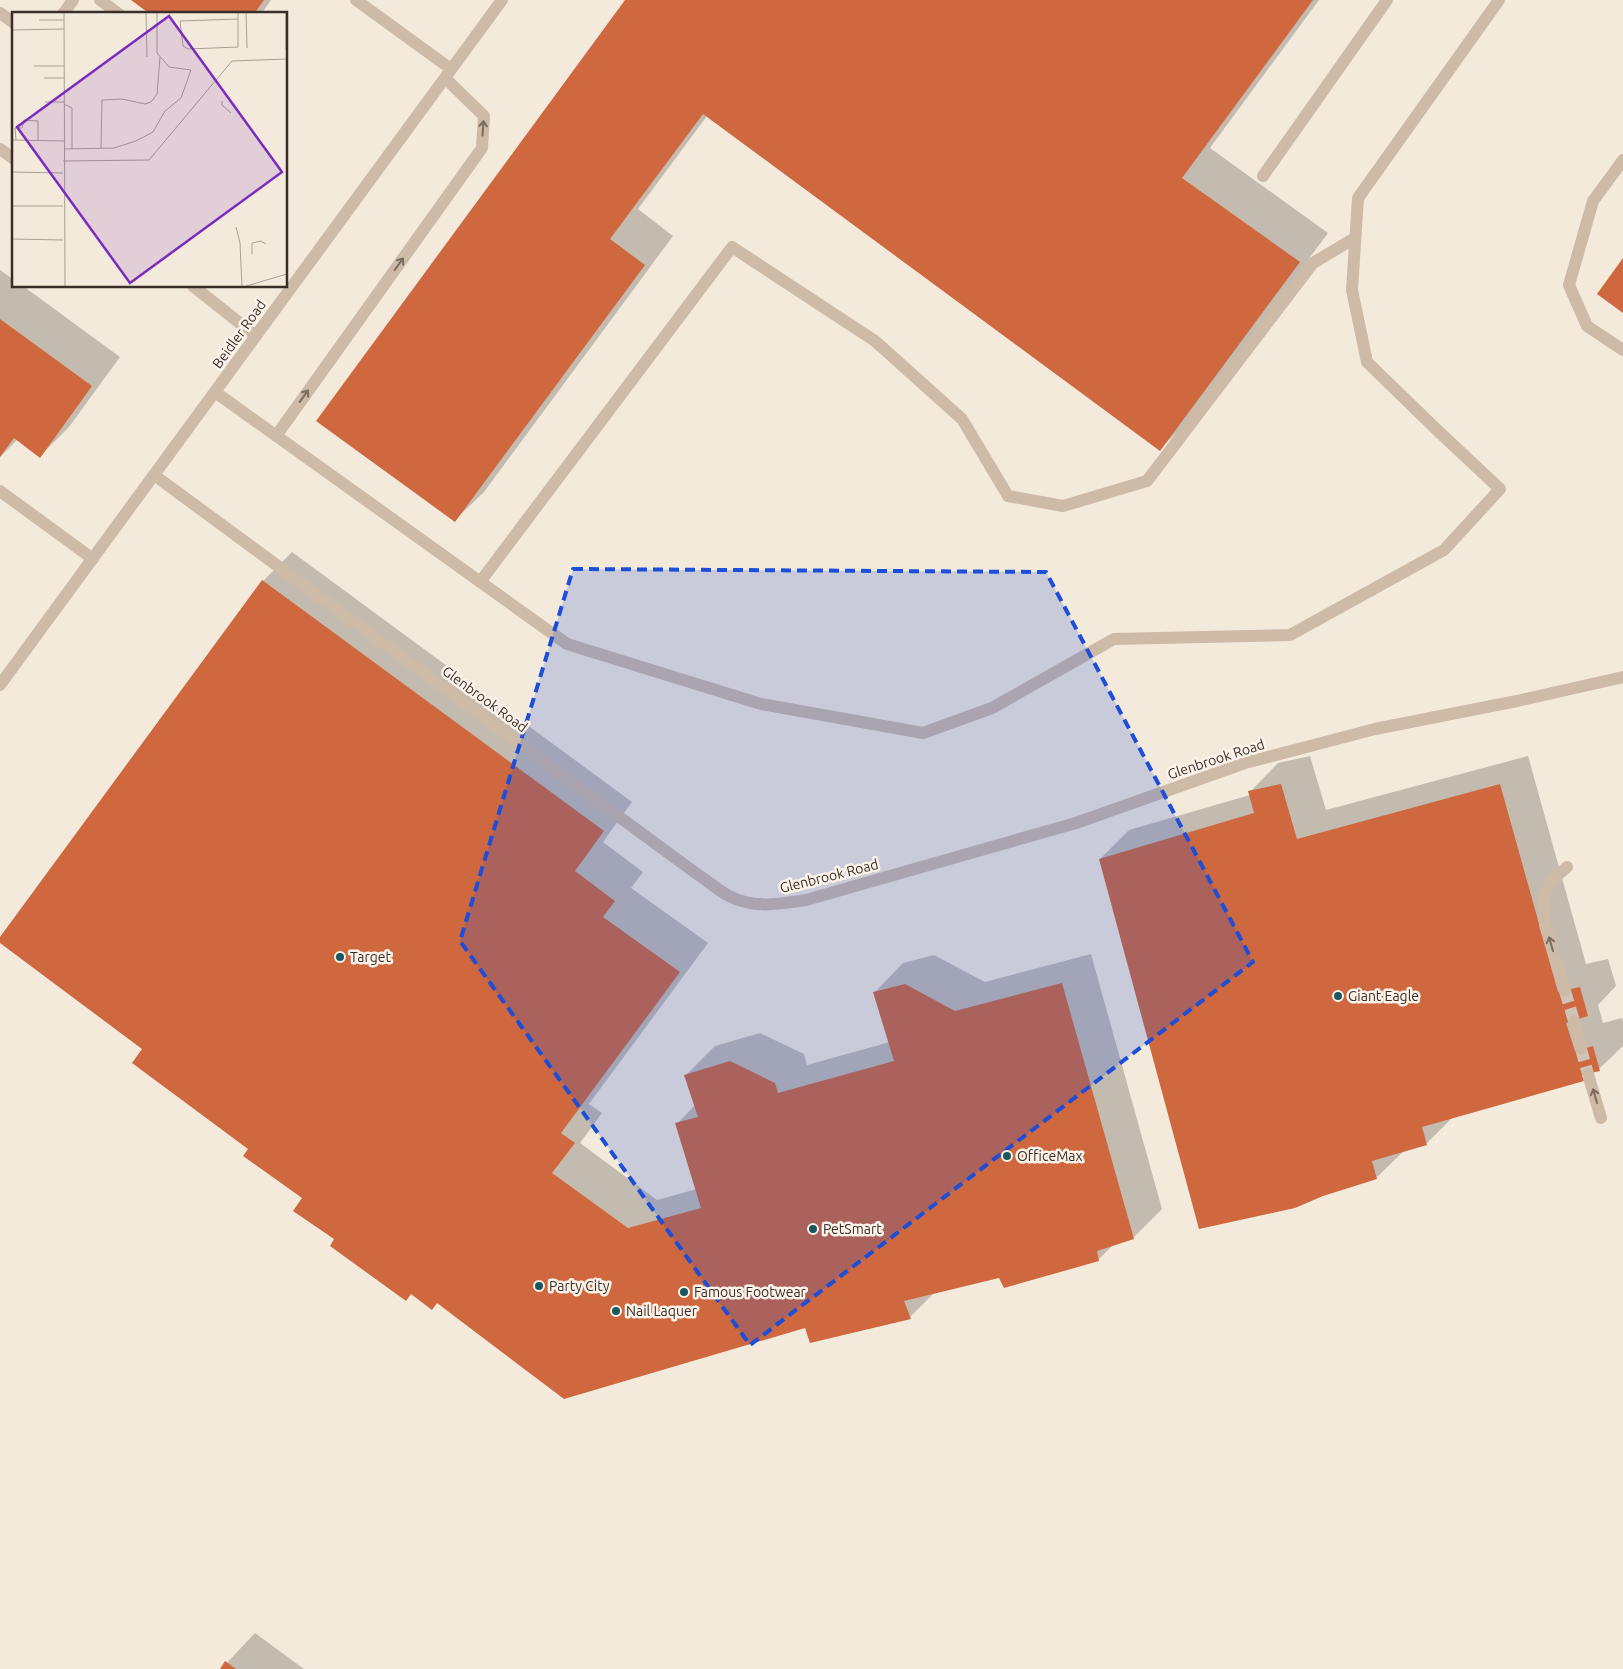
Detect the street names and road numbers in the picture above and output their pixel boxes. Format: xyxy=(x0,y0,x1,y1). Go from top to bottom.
street label: Beidler Road xyxy=(209,297,269,371)
street label: Glenbrook Road xyxy=(439,663,531,735)
street label: Glenbrook Road xyxy=(1165,736,1267,782)
street label: Glenbrook Road xyxy=(778,856,880,896)

